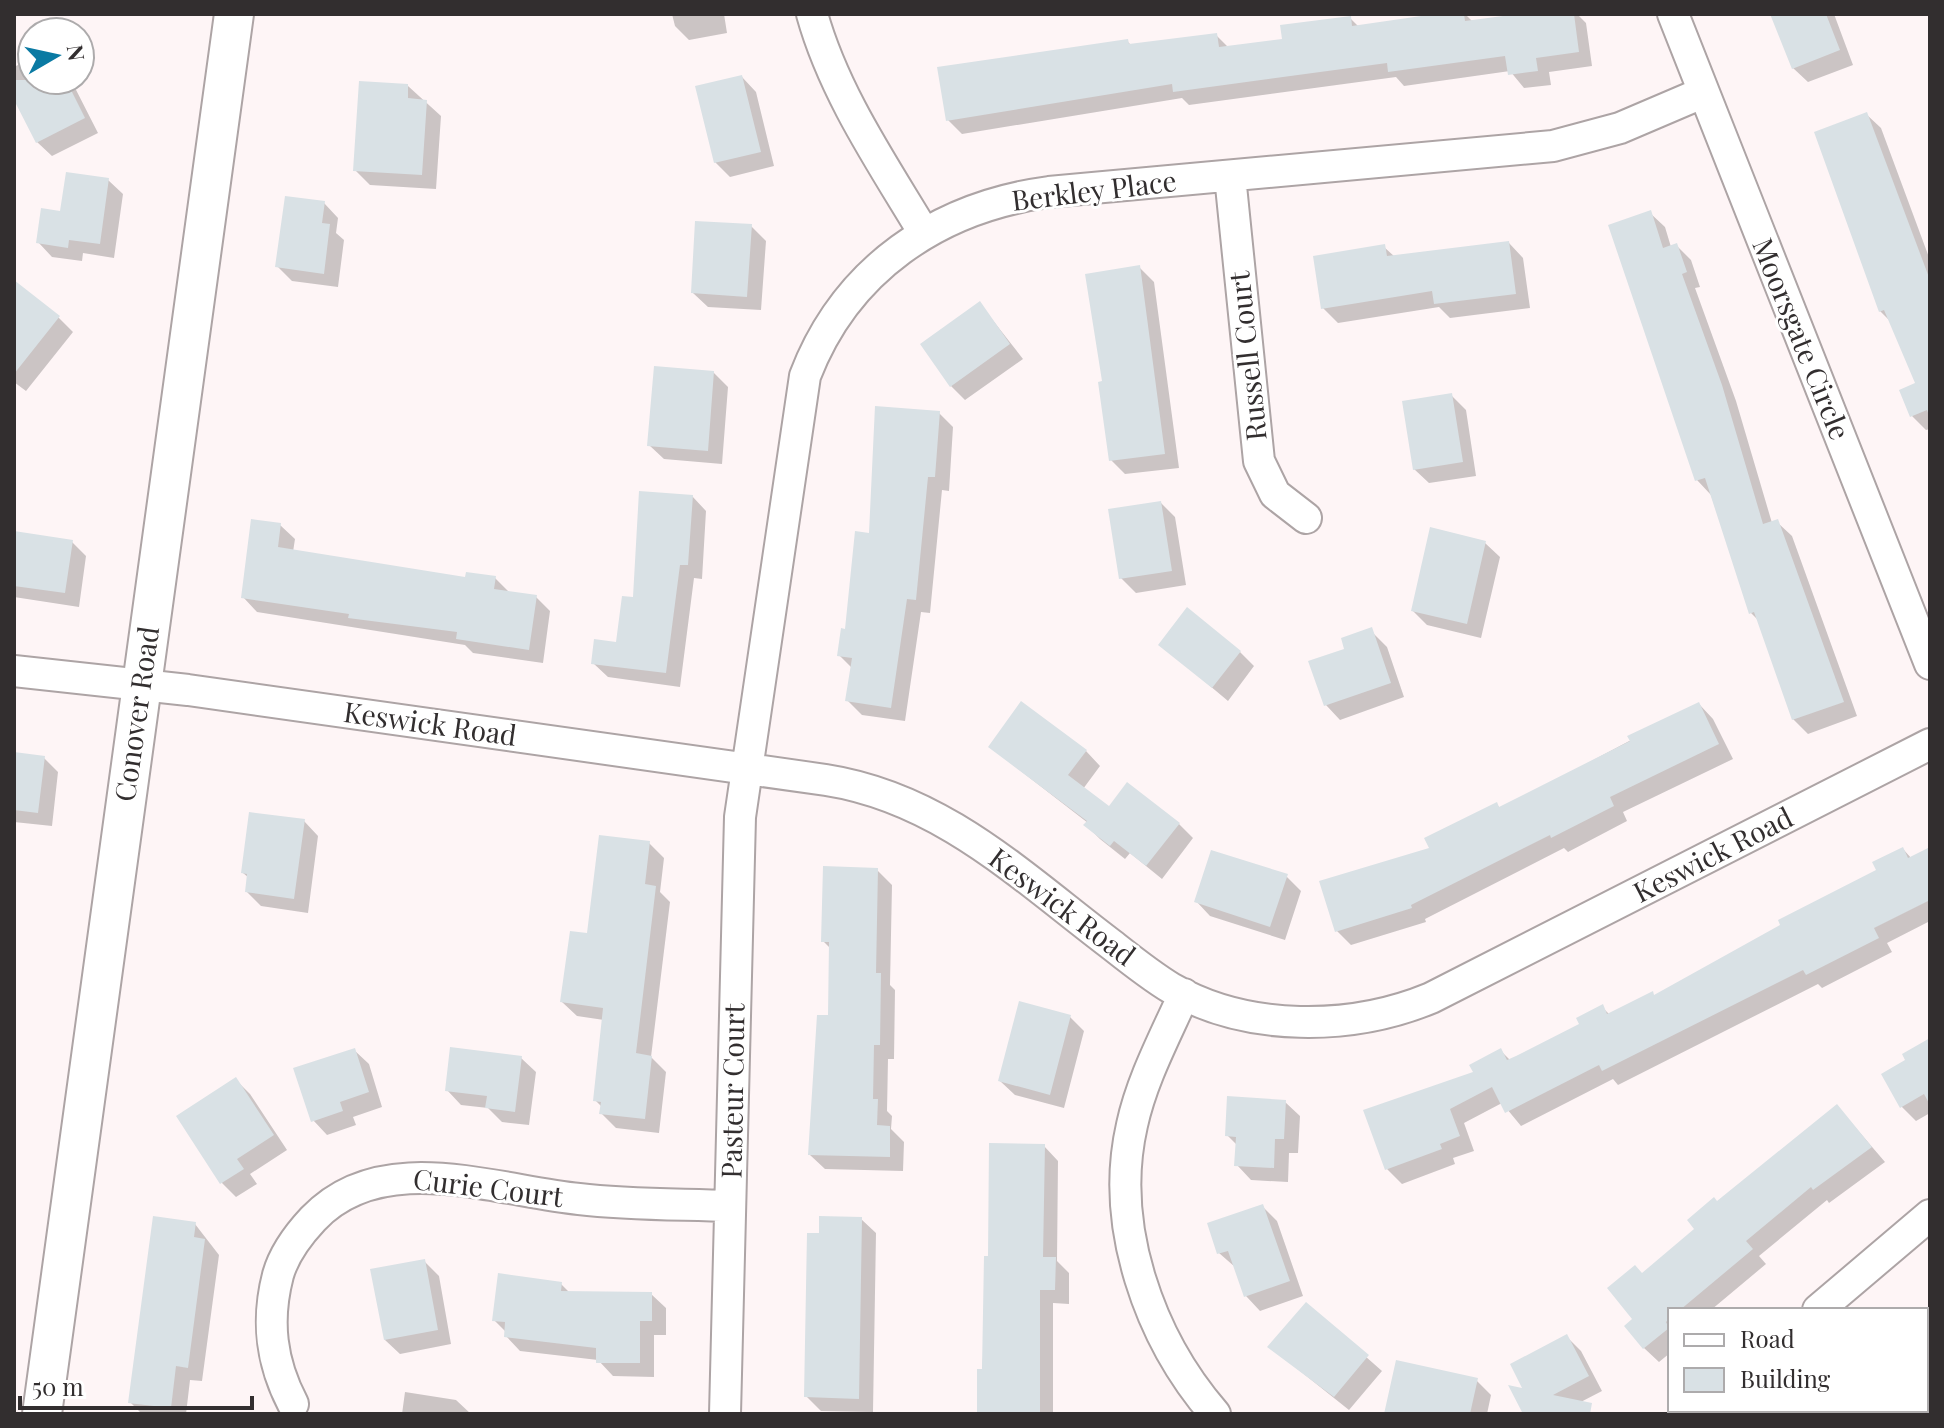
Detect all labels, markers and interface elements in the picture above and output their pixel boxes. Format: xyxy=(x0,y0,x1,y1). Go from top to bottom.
north arrow xyxy=(16,16,96,96)
text: N xyxy=(61,43,93,63)
street label: Berkley Place xyxy=(1009,161,1178,218)
street label: Moorsgate Circle xyxy=(1745,232,1860,445)
street label: Russell Court xyxy=(1219,269,1274,443)
street label: Conover Road xyxy=(105,624,166,804)
street label: Keswick Road xyxy=(341,692,519,753)
street label: Keswick Road xyxy=(1626,798,1798,910)
street label: Keswick Road xyxy=(982,839,1144,973)
street label: Pasteur Court xyxy=(711,1002,752,1179)
street label: Curie Court xyxy=(411,1159,566,1214)
legend xyxy=(1668,1308,1928,1412)
text: Road xyxy=(1740,1322,1795,1354)
scale bar xyxy=(20,1360,252,1410)
text: Building xyxy=(1740,1362,1831,1394)
text: 50 m xyxy=(32,1370,84,1402)

